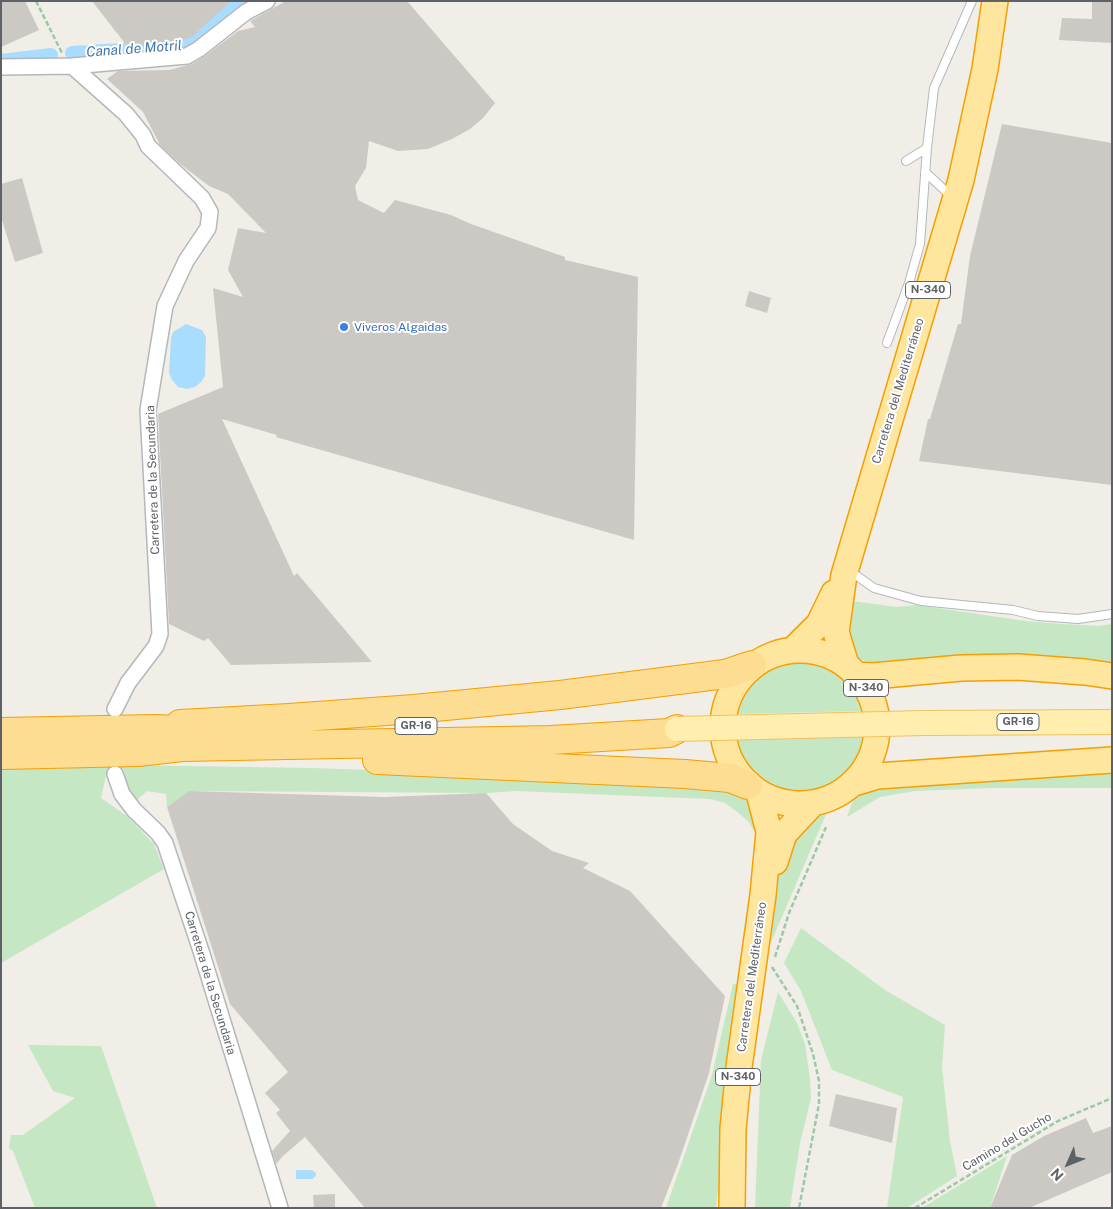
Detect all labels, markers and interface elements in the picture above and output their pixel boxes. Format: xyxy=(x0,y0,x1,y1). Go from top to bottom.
water label: Canal de Motril xyxy=(86,37,182,61)
road number: N-340 xyxy=(906,282,950,298)
street label: Carretera del Mediterráneo xyxy=(869,316,927,466)
place label: Viveros Algaidas xyxy=(354,320,447,334)
marker: Viveros Algaidas xyxy=(338,321,350,333)
street label: Carretera de la Secundaria xyxy=(143,405,163,555)
road number: N-340 xyxy=(844,680,888,696)
road number: GR-16 xyxy=(997,714,1039,730)
road number: GR-16 xyxy=(395,718,437,734)
street label: Carretera del Mediterráneo xyxy=(734,901,770,1053)
street label: Carretera de la Secundaria xyxy=(181,909,239,1057)
road number: N-340 xyxy=(716,1068,760,1086)
street label: Camino del Gucho xyxy=(960,1110,1054,1174)
north arrow xyxy=(1043,1139,1093,1189)
text: N xyxy=(1048,1165,1067,1184)

